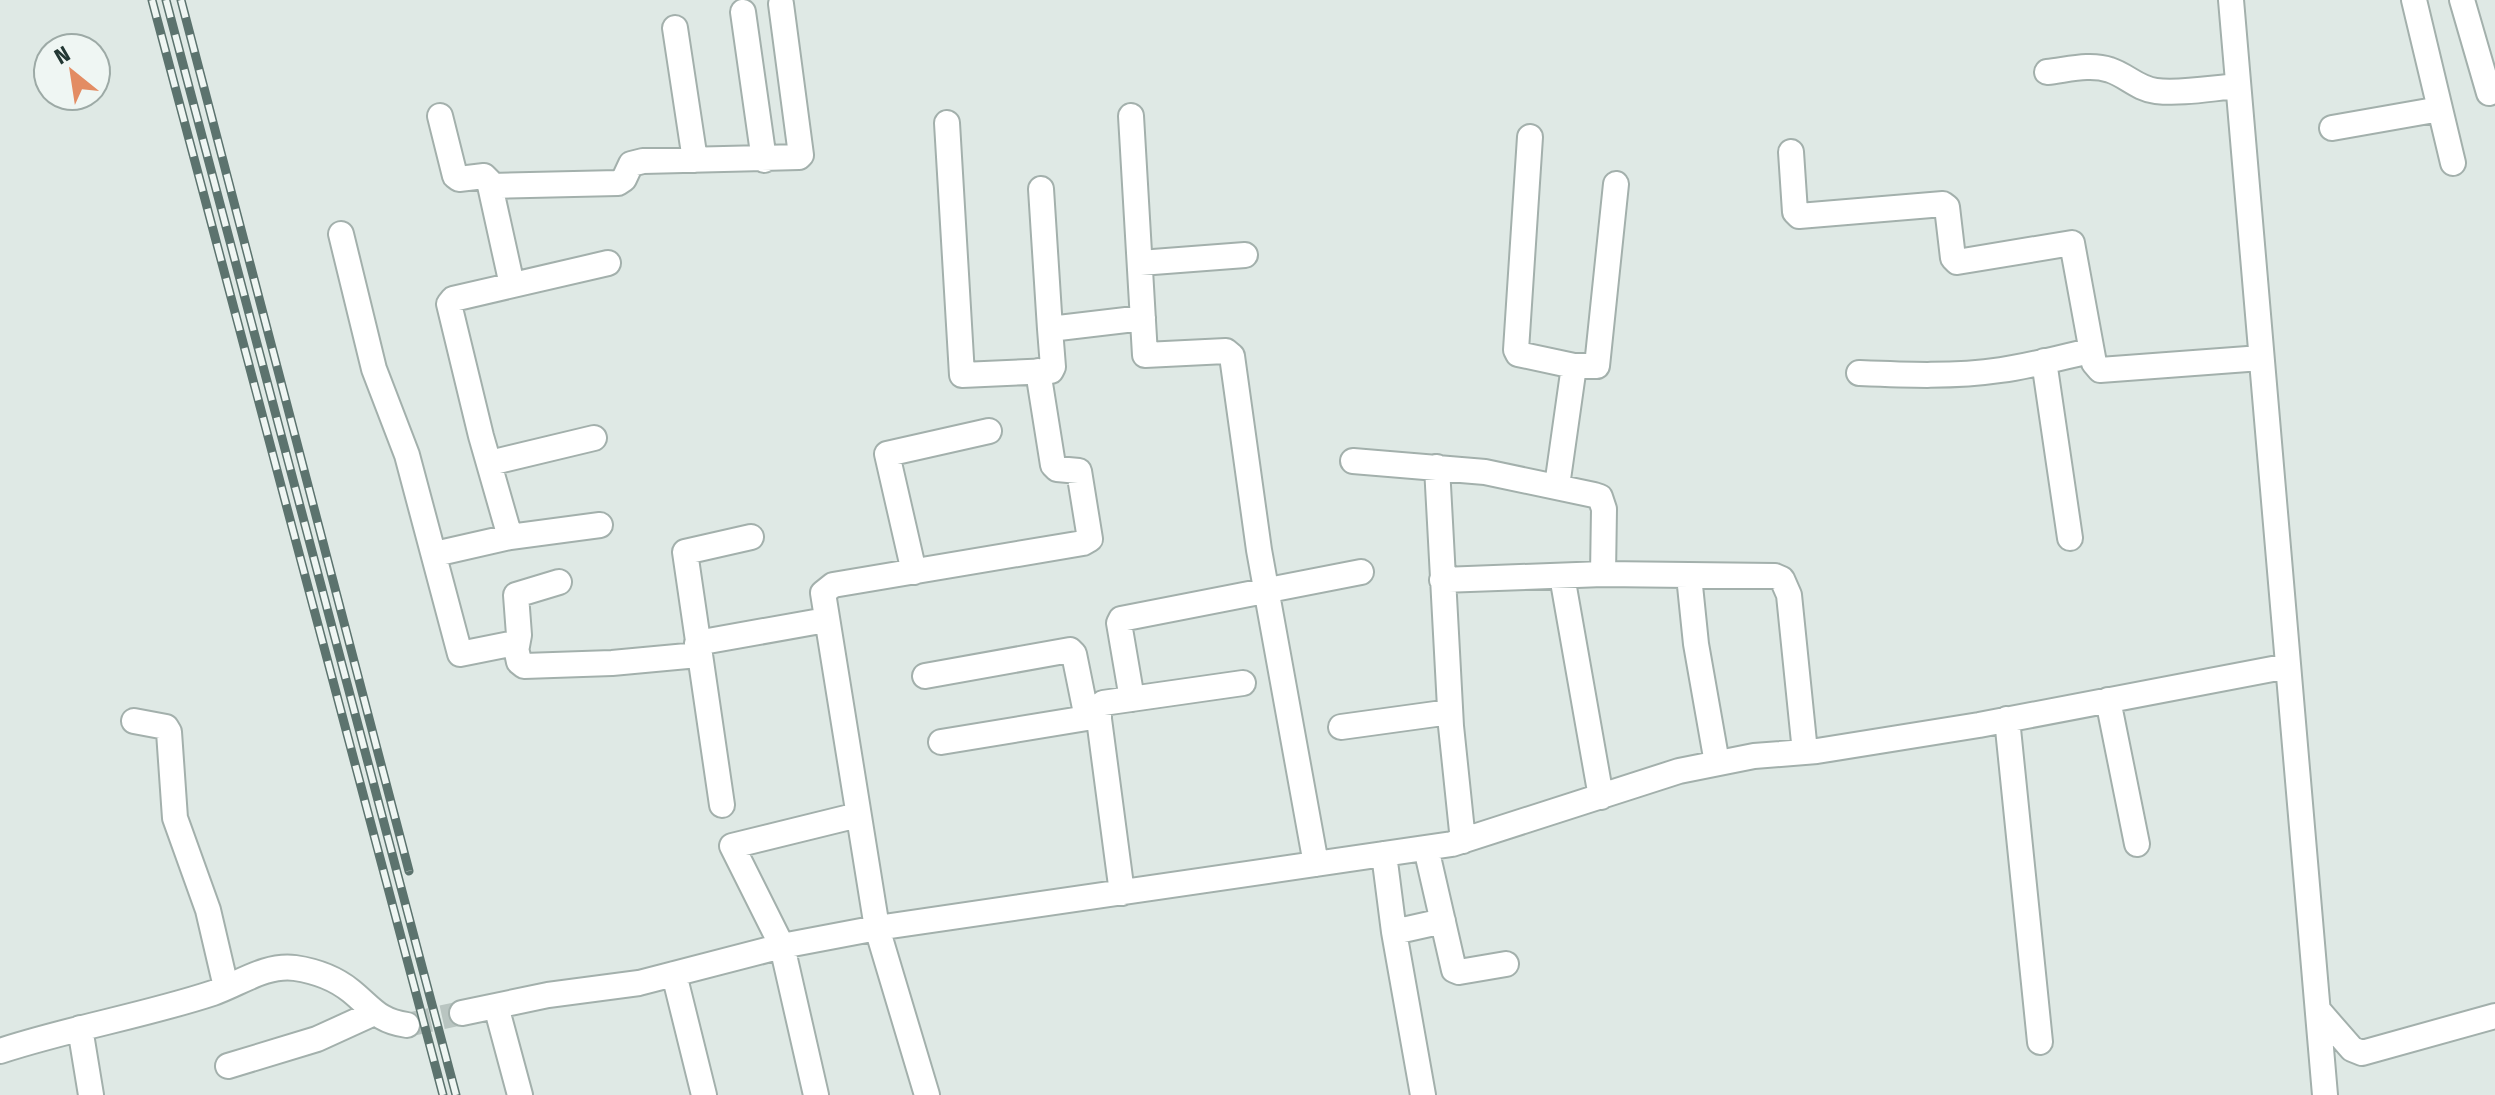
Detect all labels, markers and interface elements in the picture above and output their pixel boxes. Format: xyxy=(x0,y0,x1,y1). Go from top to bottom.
north arrow xyxy=(32,32,112,112)
text: N xyxy=(50,40,75,70)

